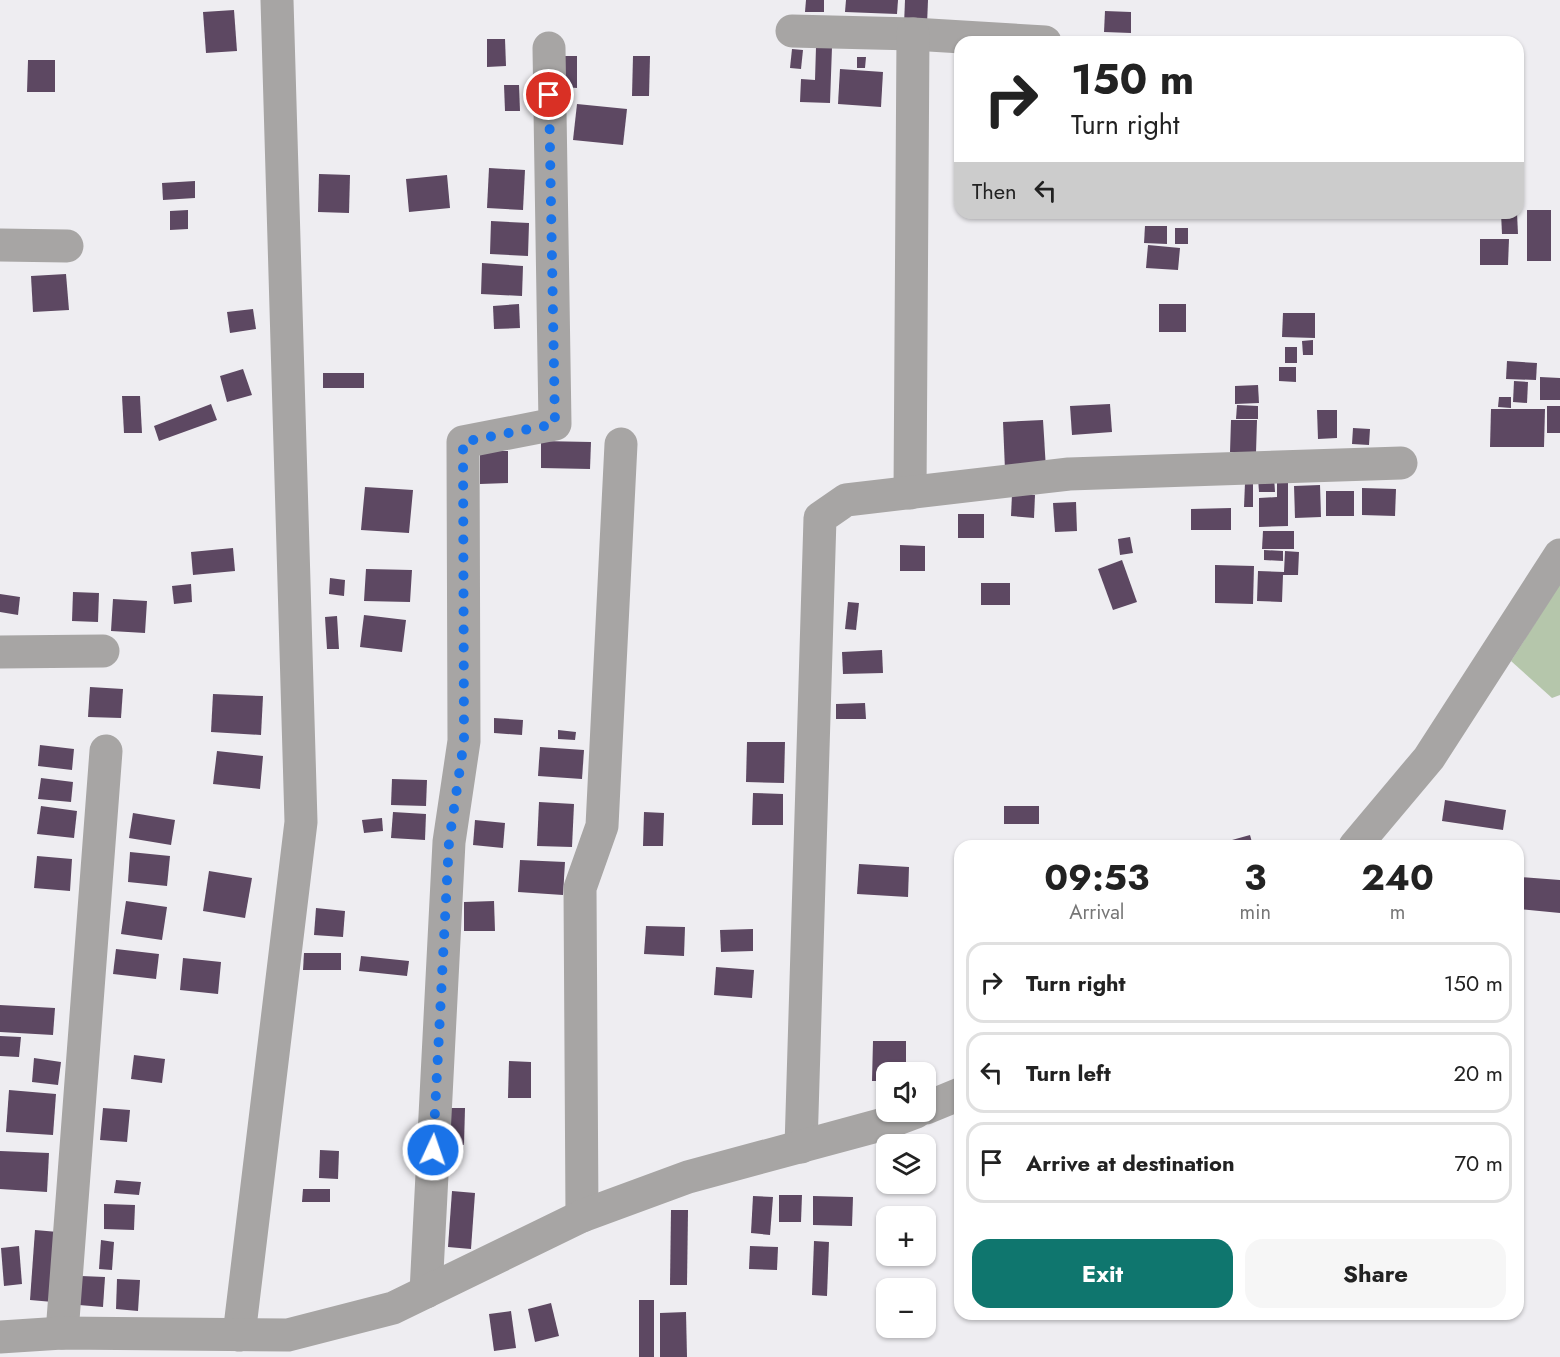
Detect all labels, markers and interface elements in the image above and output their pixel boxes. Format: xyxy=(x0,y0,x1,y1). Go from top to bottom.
text: 150 m xyxy=(1071,49,1194,110)
icon: right xyxy=(972,60,1050,138)
pin xyxy=(523,69,574,120)
icon: arrive xyxy=(532,78,565,111)
text: Turn right xyxy=(1071,105,1179,144)
icon: left xyxy=(1029,174,1062,207)
text: Then xyxy=(972,175,1017,207)
text: 09:53 xyxy=(1044,851,1149,903)
text: 3 xyxy=(1244,851,1266,903)
text: 240 xyxy=(1361,851,1434,903)
text: Arrival xyxy=(1069,898,1124,927)
text: min xyxy=(1240,898,1271,927)
text: m xyxy=(1390,898,1405,927)
icon: right xyxy=(975,966,1008,999)
text: Turn right xyxy=(1026,967,1126,999)
text: 150 m xyxy=(1444,967,1503,999)
icon: left xyxy=(975,1056,1008,1089)
text: Turn left xyxy=(1026,1057,1111,1089)
text: 20 m xyxy=(1454,1057,1503,1089)
map controls xyxy=(876,1062,936,1338)
button: sound xyxy=(876,1062,936,1122)
position arrow xyxy=(401,1118,465,1182)
button: layers xyxy=(876,1134,936,1194)
icon: arrive xyxy=(975,1146,1008,1179)
text: Arrive at destination xyxy=(1026,1147,1235,1179)
text: 70 m xyxy=(1454,1147,1503,1179)
button: + xyxy=(876,1206,936,1266)
button: Exit xyxy=(972,1239,1233,1308)
button: Share xyxy=(1245,1239,1506,1308)
button: − xyxy=(876,1278,936,1338)

